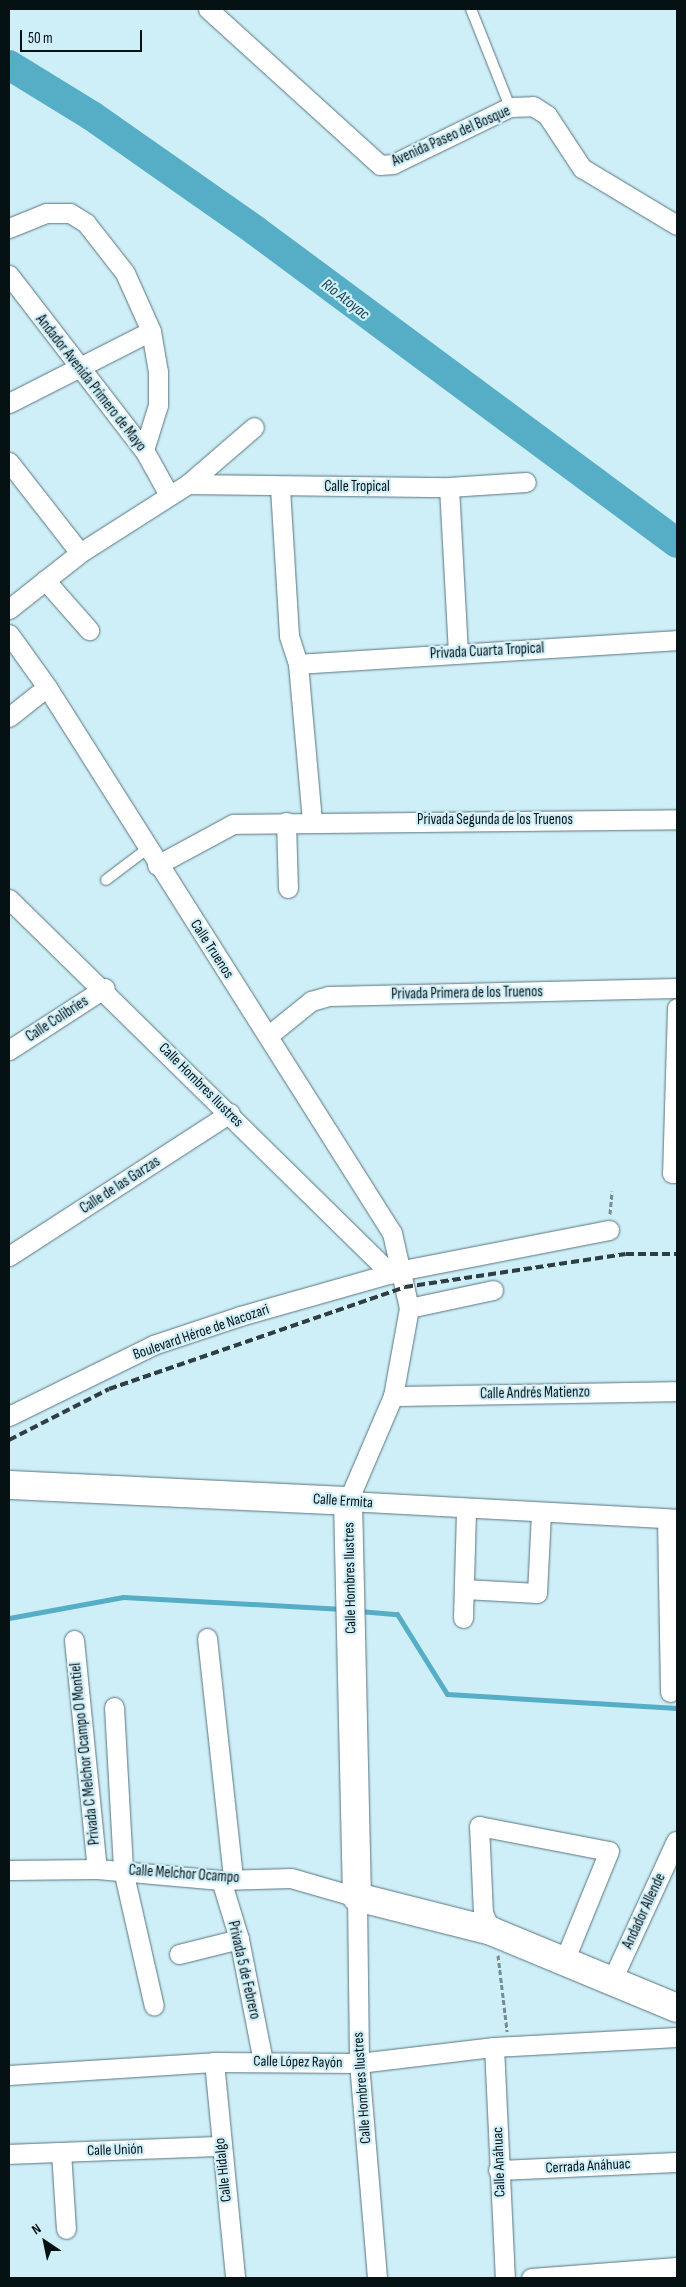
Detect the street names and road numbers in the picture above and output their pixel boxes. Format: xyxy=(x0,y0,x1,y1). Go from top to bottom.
street label: Avenida Paseo del Bosque xyxy=(389,102,513,170)
street label: Andador Avenida Primero de Mayo xyxy=(32,311,150,455)
street label: Calle Tropical xyxy=(324,478,390,496)
street label: Privada Cuarta Tropical xyxy=(429,639,545,663)
street label: Privada Segunda de los Truenos xyxy=(417,811,573,829)
street label: Calle Truenos xyxy=(186,916,238,982)
street label: Privada Primera de los Truenos xyxy=(391,983,543,1003)
street label: Calle Colibríes xyxy=(22,992,92,1046)
street label: Calle Hombres Ilustres xyxy=(155,1039,247,1131)
street label: Calle de las Garzas xyxy=(77,1152,163,1218)
street label: Boulevard Héroe de Nacozari xyxy=(131,1300,271,1364)
street label: Calle Andrés Matienzo xyxy=(480,1383,590,1403)
street label: Calle Ermita xyxy=(312,1490,374,1512)
street label: Calle Hombres Ilustres xyxy=(340,1522,360,1634)
street label: Privada C Melchor Ocampo O Montiel xyxy=(66,1662,104,1846)
street label: Calle Melchor Ocampo xyxy=(128,1861,240,1887)
street label: Andador Allende xyxy=(619,1870,669,1952)
street label: Privada 5 de Febrero xyxy=(224,1919,264,2021)
street label: Calle Hombres Ilustres xyxy=(349,2032,375,2144)
street label: Calle López Rayón xyxy=(253,2052,343,2072)
street label: Calle Anáhuac xyxy=(489,2127,509,2197)
street label: Calle Hidalgo xyxy=(211,2137,235,2203)
street label: Calle Unión xyxy=(87,2140,143,2160)
street label: Cerrada Anáhuac xyxy=(545,2155,631,2177)

